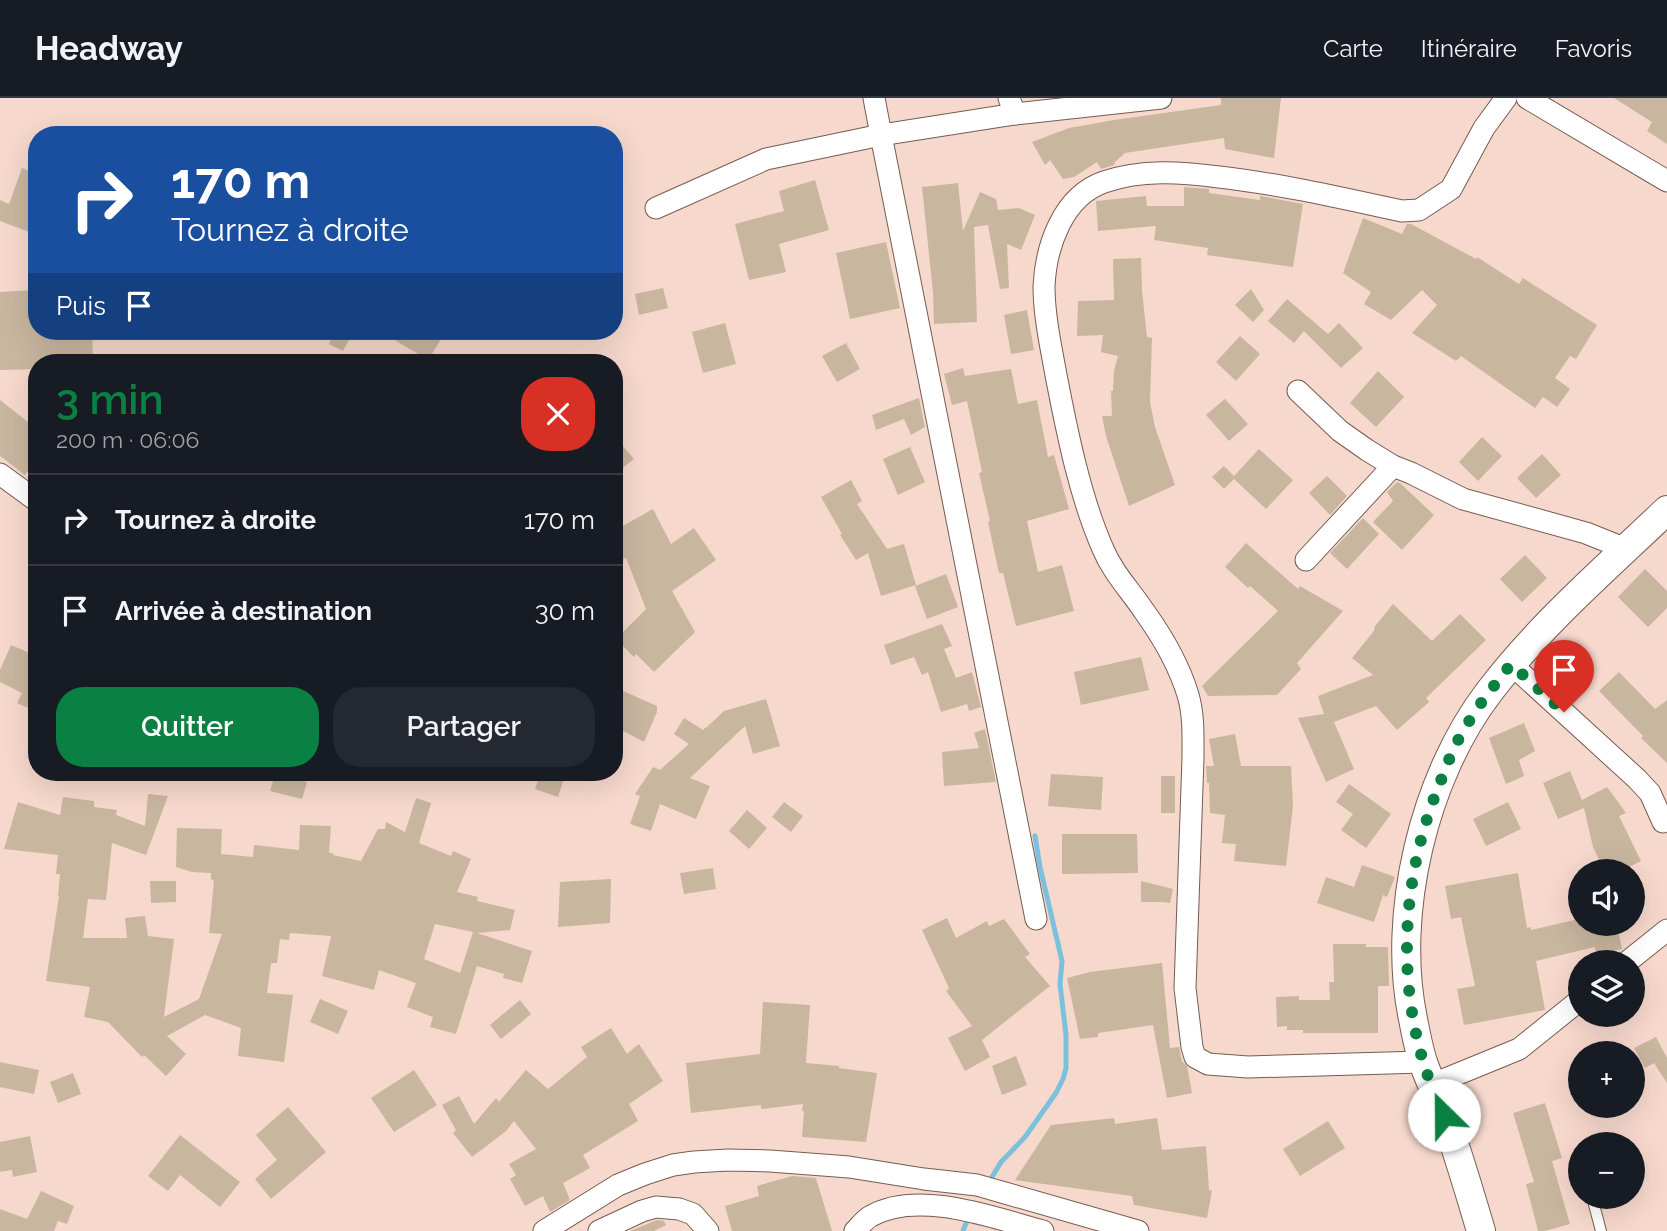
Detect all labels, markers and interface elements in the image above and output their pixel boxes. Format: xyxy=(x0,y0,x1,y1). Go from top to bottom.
text: Headway xyxy=(35,29,183,68)
text: Carte xyxy=(1323,34,1383,63)
text: Itinéraire xyxy=(1421,34,1517,63)
text: Favoris xyxy=(1555,34,1632,63)
text: 170 m xyxy=(171,152,310,209)
icon: right xyxy=(56,154,147,245)
text: Tournez à droite xyxy=(171,211,409,248)
icon: arrive xyxy=(120,287,158,325)
text: Puis xyxy=(56,291,106,321)
text: 3 min xyxy=(56,375,164,424)
button: close xyxy=(521,377,595,451)
text: 200 m · 06:06 xyxy=(56,426,199,453)
icon: right xyxy=(56,501,94,539)
text: Tournez à droite xyxy=(115,505,316,535)
text: 170 m xyxy=(524,505,595,535)
icon: arrive xyxy=(56,592,94,630)
text: Arrivée à destination xyxy=(115,596,372,626)
text: 30 m xyxy=(535,596,595,626)
pin xyxy=(1534,640,1594,712)
icon: arrive xyxy=(1545,651,1583,689)
button: Quitter xyxy=(56,687,319,767)
button: Partager xyxy=(333,687,595,767)
map controls xyxy=(1568,859,1645,1209)
button: sound xyxy=(1568,859,1645,936)
button: layers xyxy=(1568,950,1645,1027)
button: + xyxy=(1568,1041,1645,1118)
position arrow xyxy=(1407,1078,1481,1152)
button: − xyxy=(1568,1132,1645,1209)

